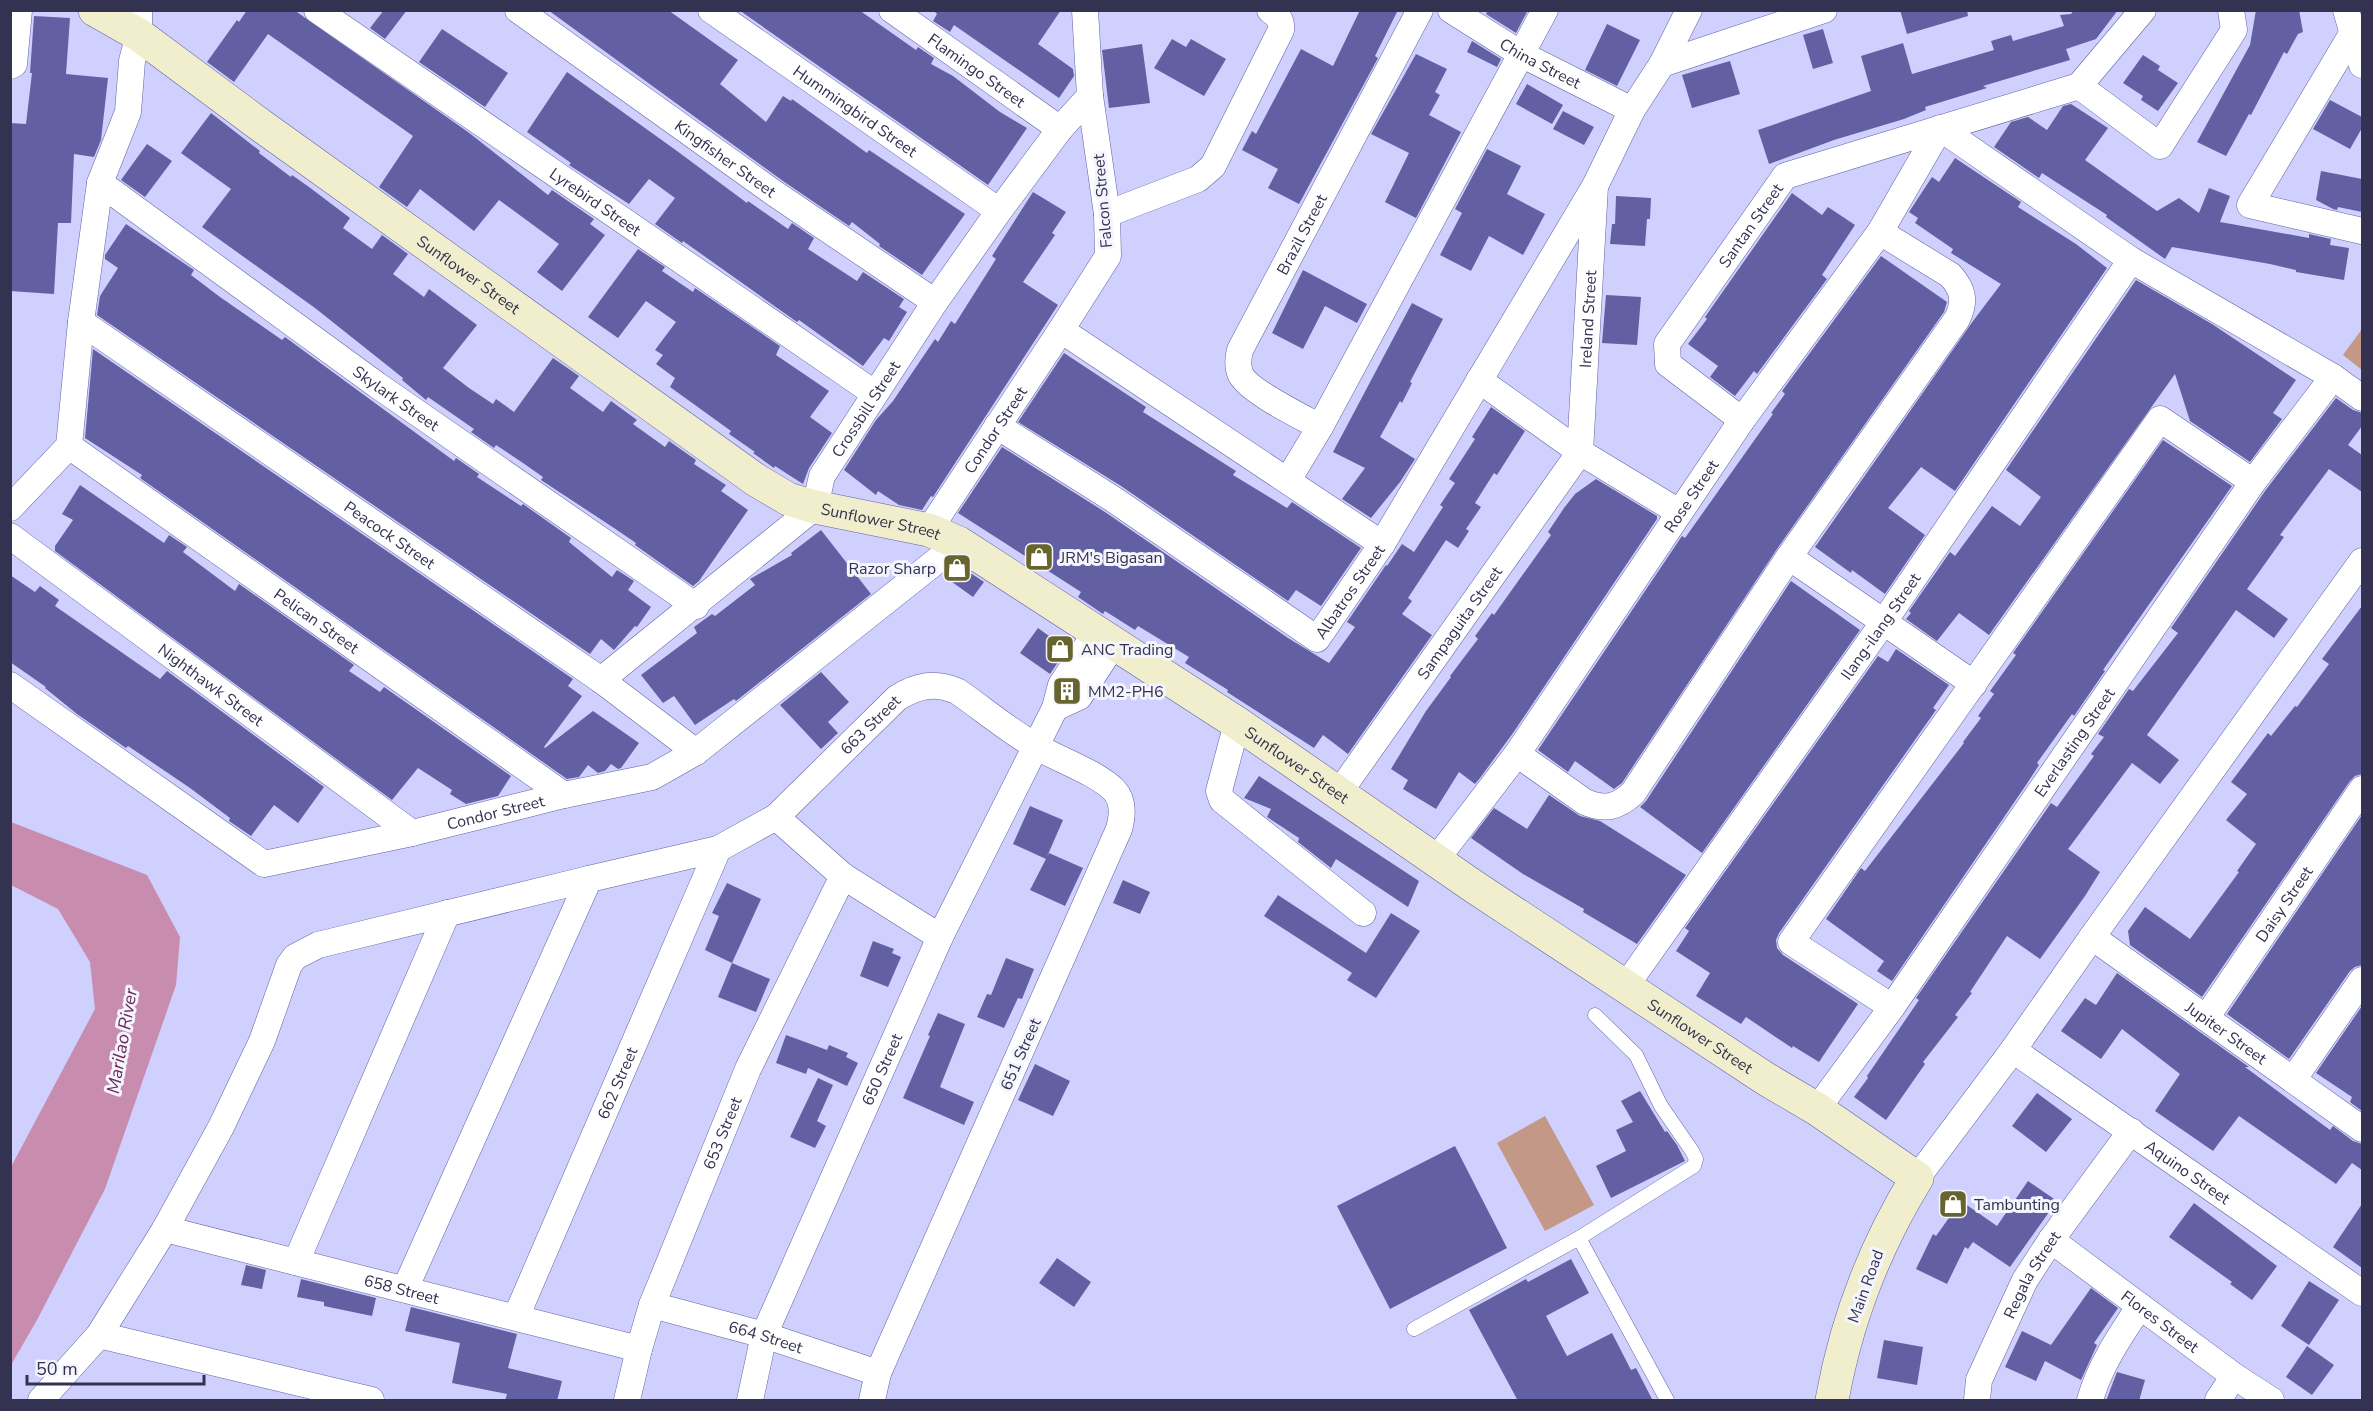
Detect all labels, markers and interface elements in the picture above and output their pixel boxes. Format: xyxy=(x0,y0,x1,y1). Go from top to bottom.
street label: Flamingo Street xyxy=(923,29,1030,113)
street label: China Street xyxy=(1495,33,1585,95)
street label: Hummingbird Street xyxy=(788,61,921,163)
street label: Kingfisher Street xyxy=(670,115,780,203)
street label: Falcon Street xyxy=(1088,152,1118,249)
street label: Lyrebird Street xyxy=(545,163,645,242)
street label: Santan Street xyxy=(1714,179,1789,272)
street label: Brazil Street xyxy=(1272,190,1333,279)
street label: Sunflower Street xyxy=(412,231,524,320)
street label: Ireland Street xyxy=(1575,269,1602,369)
street label: Crossbill Street xyxy=(827,357,906,462)
street label: Skylark Street xyxy=(348,361,443,437)
street label: Condor Street xyxy=(959,382,1033,478)
street label: Rose Street xyxy=(1659,455,1724,537)
street label: Peacock Street xyxy=(339,496,440,575)
street label: Sunflower Street xyxy=(819,498,944,546)
street label: Albatros Street xyxy=(1310,540,1391,644)
shop icon: JRM's Bigasan xyxy=(1023,541,1055,573)
place label: JRM's Bigasan xyxy=(1059,547,1163,569)
shop icon: Razor Sharp xyxy=(941,552,973,584)
place label: Razor Sharp xyxy=(848,558,936,580)
street label: Sampaguita Street xyxy=(1412,562,1508,684)
street label: Ilang-ilang Street xyxy=(1836,568,1926,685)
street label: Pelican Street xyxy=(269,584,363,659)
shop icon: ANC Trading xyxy=(1044,633,1076,665)
street label: Nighthawk Street xyxy=(153,639,268,732)
place label: ANC Trading xyxy=(1081,639,1173,661)
building icon: MM2-PH6 xyxy=(1051,675,1083,707)
place label: MM2-PH6 xyxy=(1088,681,1164,703)
street label: Everlasting Street xyxy=(2030,683,2120,802)
street label: 663 Street xyxy=(836,690,906,760)
street label: Sunflower Street xyxy=(1240,722,1353,809)
street label: Condor Street xyxy=(445,790,547,836)
street label: Daisy Street xyxy=(2251,862,2319,947)
water label: Marilao River xyxy=(101,986,143,1095)
street label: Sunflower Street xyxy=(1643,994,1757,1080)
street label: Jupiter Street xyxy=(2180,996,2271,1070)
street label: 651 Street xyxy=(995,1015,1047,1094)
street label: 650 Street xyxy=(857,1030,908,1109)
street label: 662 Street xyxy=(593,1043,643,1123)
street label: 653 Street xyxy=(698,1093,748,1173)
street label: Aquino Street xyxy=(2140,1135,2235,1210)
shop icon: Tambunting xyxy=(1937,1188,1969,1220)
place label: Tambunting xyxy=(1974,1194,2060,1216)
street label: Regala Street xyxy=(1999,1226,2066,1322)
street label: Main Road xyxy=(1843,1247,1889,1326)
street label: 658 Street xyxy=(361,1270,442,1310)
street label: Flores Street xyxy=(2116,1286,2203,1358)
street label: 664 Street xyxy=(726,1316,806,1359)
scale bar xyxy=(27,1348,204,1386)
text: 50 m xyxy=(36,1357,78,1381)

